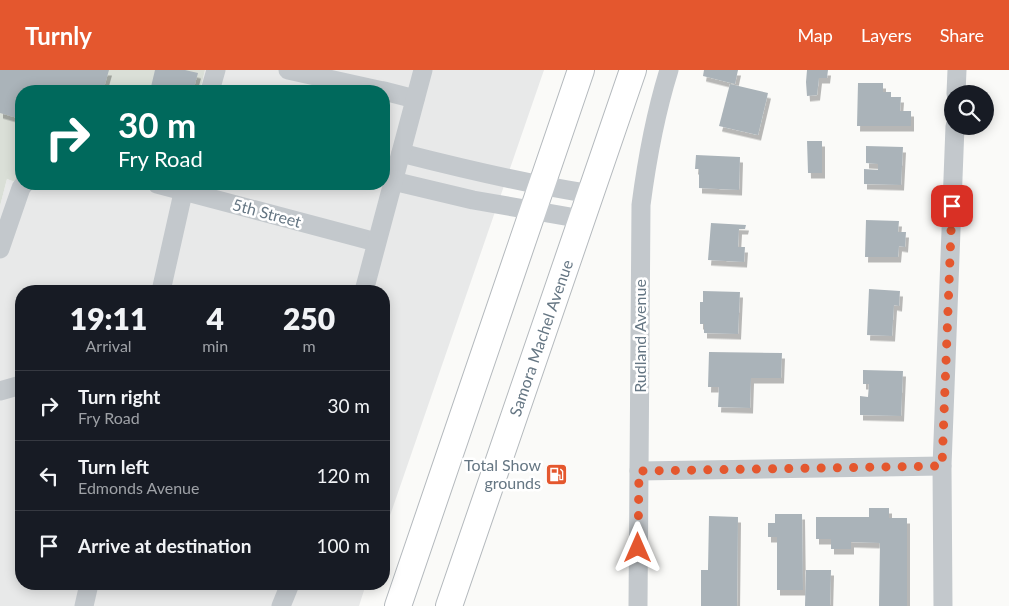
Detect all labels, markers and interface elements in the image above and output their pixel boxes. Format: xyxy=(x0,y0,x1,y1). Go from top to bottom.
text: Turnly xyxy=(25,21,92,50)
text: Map xyxy=(797,24,833,46)
text: Layers xyxy=(861,24,912,46)
text: Share xyxy=(940,24,984,46)
map controls xyxy=(944,85,994,135)
button: search xyxy=(944,85,994,135)
text: 30 m xyxy=(118,103,196,145)
icon: right xyxy=(35,105,100,170)
text: Fry Road xyxy=(118,145,203,172)
pin xyxy=(931,185,973,227)
icon: arrive xyxy=(938,192,966,220)
street label: 5th Street xyxy=(231,194,304,231)
street label: Samora Machel Avenue xyxy=(505,257,576,419)
street label: Rudland Avenue xyxy=(630,279,649,393)
text: 19:11 xyxy=(70,300,147,336)
text: 4 xyxy=(206,300,224,336)
text: 250 xyxy=(283,300,335,336)
text: Arrival xyxy=(86,336,132,355)
text: min xyxy=(202,336,228,355)
text: m xyxy=(302,336,316,355)
text: Turn right xyxy=(78,385,160,408)
icon: right xyxy=(35,392,63,420)
text: 30 m xyxy=(327,394,370,417)
text: Fry Road xyxy=(78,408,140,427)
text: Turn left xyxy=(78,455,149,478)
place label: Total Show grounds xyxy=(464,455,541,492)
icon: left xyxy=(35,462,63,490)
fuel station icon: Total Show grounds xyxy=(545,462,569,486)
text: 120 m xyxy=(316,464,370,487)
text: Edmonds Avenue xyxy=(78,478,199,497)
position arrow xyxy=(611,521,663,573)
icon: arrive xyxy=(35,532,63,560)
text: Arrive at destination xyxy=(78,534,251,557)
text: 100 m xyxy=(316,534,370,557)

